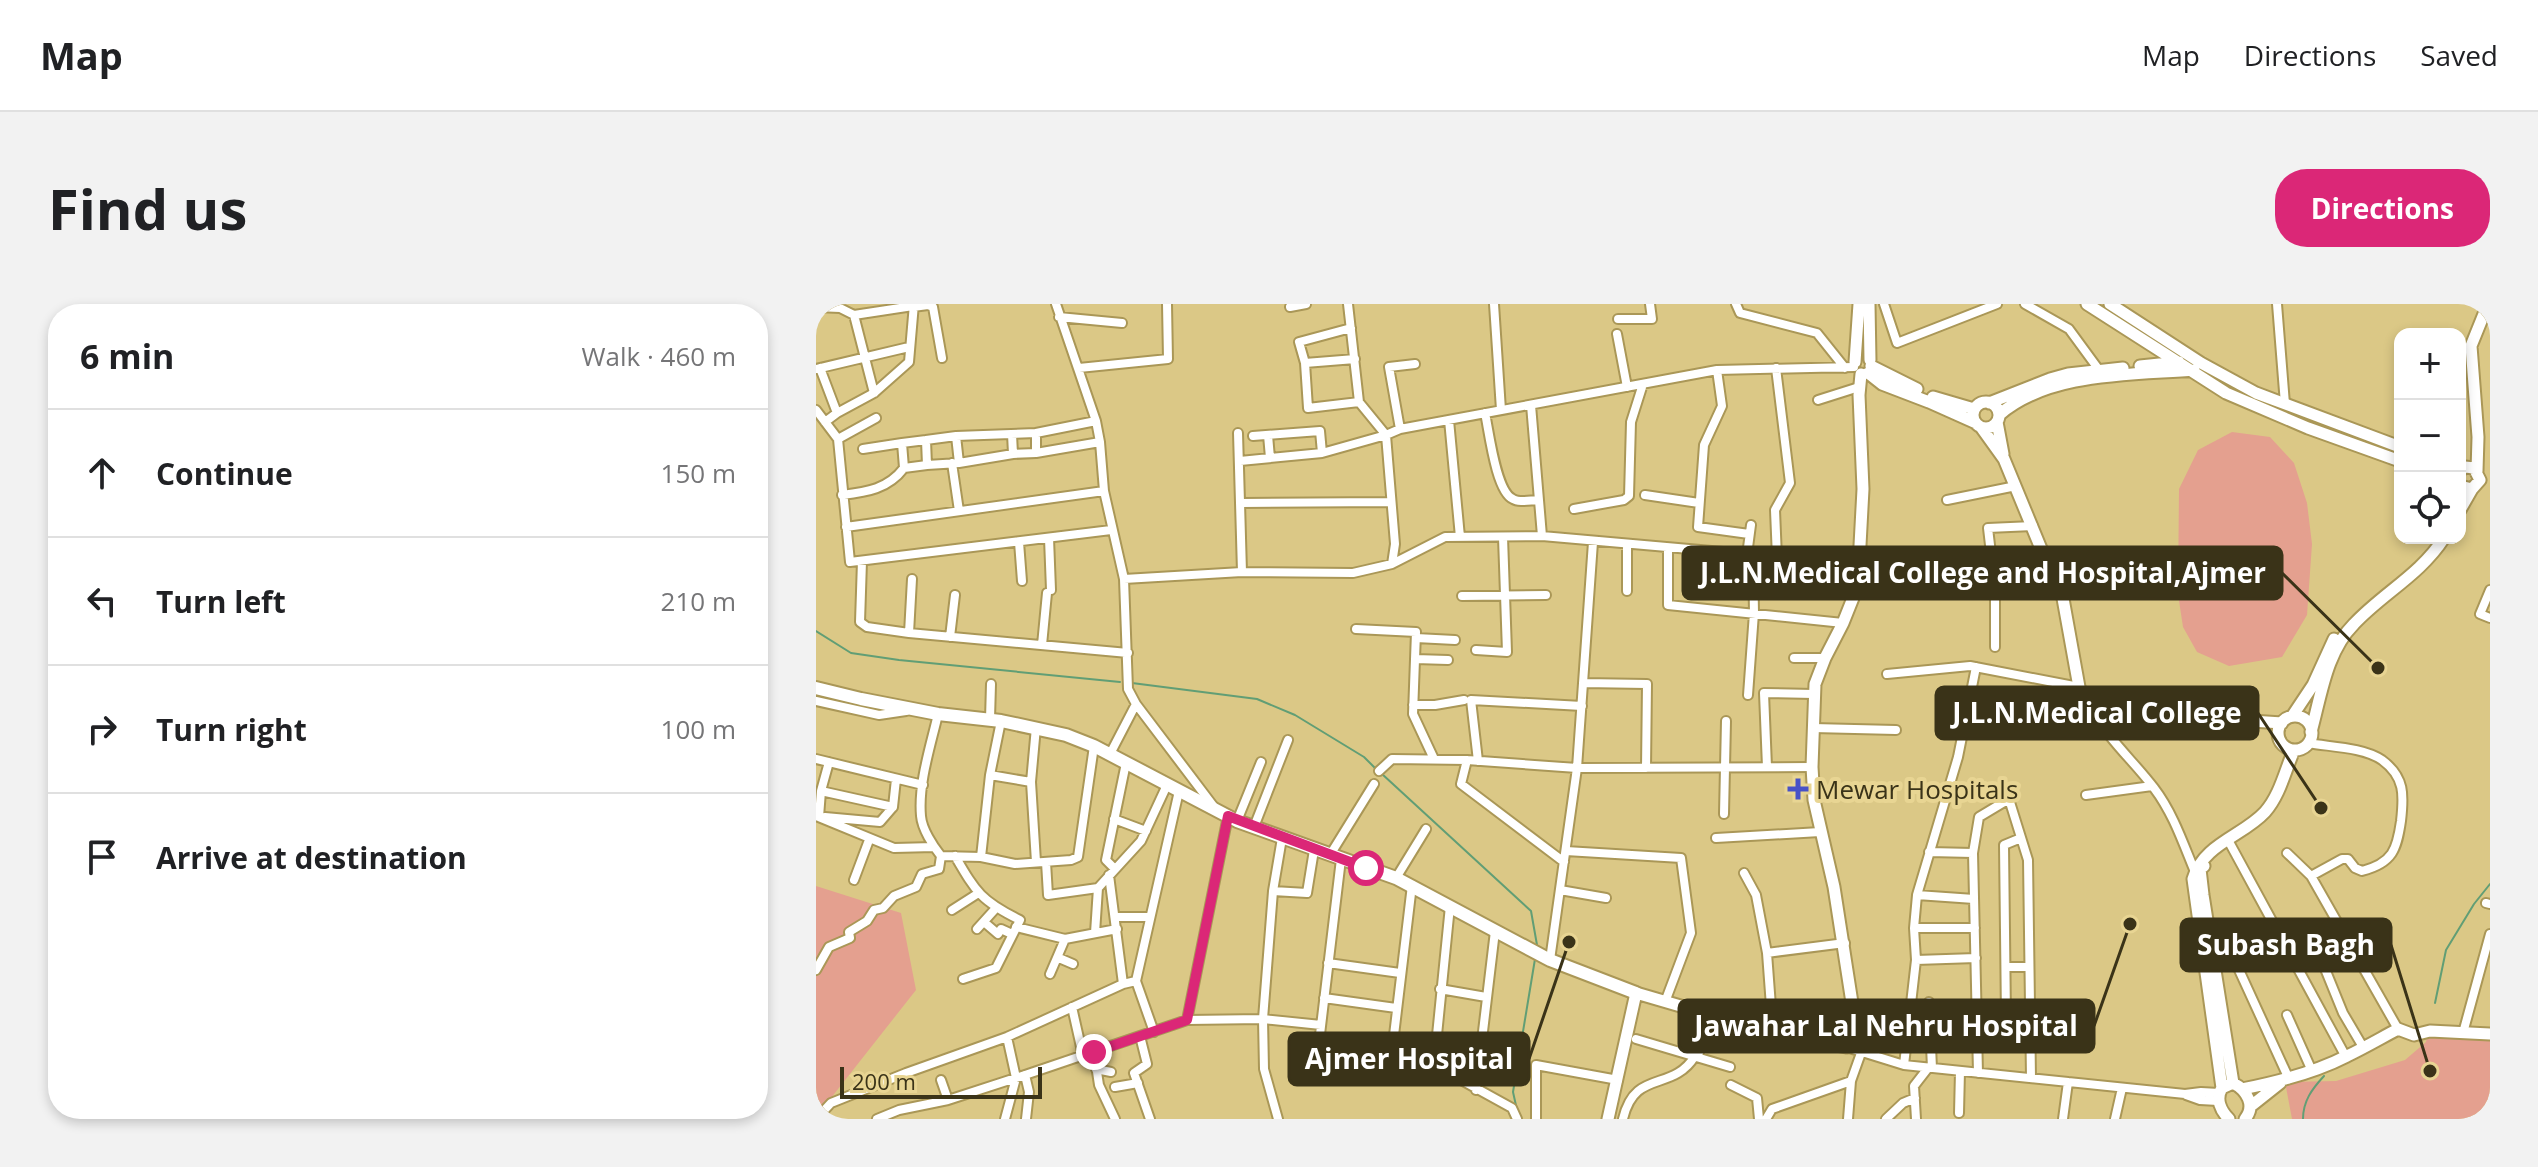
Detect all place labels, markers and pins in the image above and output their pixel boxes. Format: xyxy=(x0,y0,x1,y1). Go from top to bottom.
callout: J.L.N.Medical College and Hospital,Ajmer xyxy=(1683,547,2282,599)
callout: J.L.N.Medical College xyxy=(1936,687,2258,739)
place label: Mewar Hospitals xyxy=(1816,771,2018,807)
marker: Mewar Hospitals xyxy=(1787,778,1809,800)
callout: Subash Bagh xyxy=(2181,919,2391,971)
callout: Jawahar Lal Nehru Hospital xyxy=(1679,1000,2094,1052)
callout: Ajmer Hospital xyxy=(1289,1033,1529,1085)

